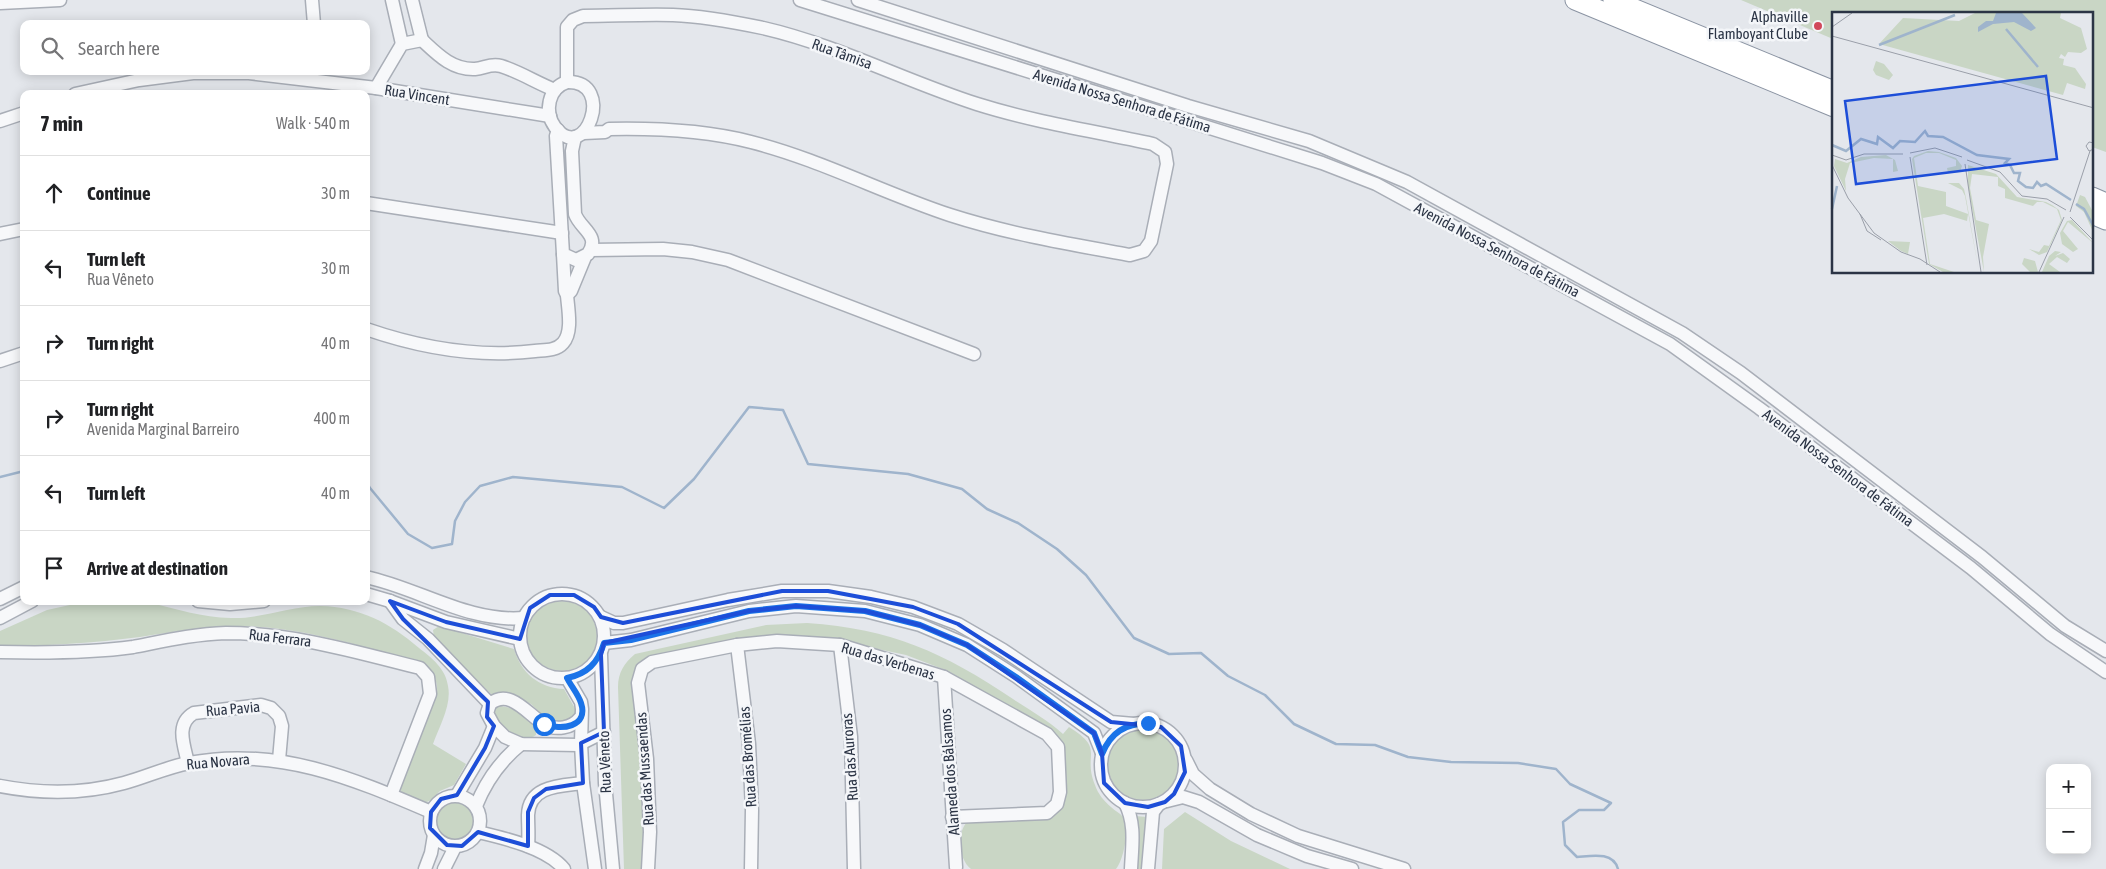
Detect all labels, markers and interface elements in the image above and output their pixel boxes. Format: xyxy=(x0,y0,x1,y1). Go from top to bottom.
place label: Alphaville Flamboyant Clube xyxy=(1708,8,1808,42)
inset map xyxy=(1832,12,2094,274)
search box xyxy=(20,20,370,75)
marker: Alphaville Flamboyant Clube xyxy=(1812,20,1824,32)
icon: search xyxy=(38,34,66,62)
street label: Rua Tâmisa xyxy=(810,35,875,72)
text: Search here xyxy=(78,37,160,59)
street label: Avenida Nossa Senhora de Fátima xyxy=(1031,65,1213,136)
street label: Rua Vincent xyxy=(383,81,451,108)
text: 7 min xyxy=(40,111,83,135)
text: Walk · 540 m xyxy=(276,114,350,132)
icon: ahead xyxy=(40,179,68,207)
text: Continue xyxy=(87,182,151,204)
text: 30 m xyxy=(321,184,350,202)
street label: Avenida Nossa Senhora de Fátima xyxy=(1412,199,1583,300)
text: Turn left xyxy=(87,248,145,270)
icon: left xyxy=(40,254,68,282)
text: 30 m xyxy=(321,259,350,277)
text: Rua Vêneto xyxy=(87,270,154,288)
icon: right xyxy=(40,329,68,357)
text: Turn right xyxy=(87,332,154,354)
text: 40 m xyxy=(321,334,350,352)
text: Turn right xyxy=(87,398,154,420)
icon: right xyxy=(40,404,68,432)
street label: Avenida Nossa Senhora de Fátima xyxy=(1759,405,1917,530)
text: 400 m xyxy=(314,409,350,427)
text: Avenida Marginal Barreiro xyxy=(87,420,239,438)
icon: left xyxy=(40,479,68,507)
text: Turn left xyxy=(87,482,145,504)
text: 40 m xyxy=(321,484,350,502)
icon: arrive xyxy=(40,554,68,582)
text: Arrive at destination xyxy=(87,557,228,579)
street label: Rua Ferrara xyxy=(248,625,312,650)
street label: Rua das Verbenas xyxy=(839,638,937,683)
street label: Rua Pavia xyxy=(205,698,261,719)
street label: Rua das Bromélias xyxy=(735,706,760,808)
street label: Alameda dos Bálsamos xyxy=(937,708,962,836)
street label: Rua das Mussaendas xyxy=(632,712,657,826)
route end xyxy=(1137,712,1160,735)
route start xyxy=(533,713,556,736)
street label: Rua das Auroras xyxy=(838,713,861,801)
street label: Rua Vêneto xyxy=(595,730,614,794)
street label: Rua Novara xyxy=(186,750,250,773)
map controls xyxy=(2046,764,2091,854)
button: + xyxy=(2046,764,2091,809)
button: − xyxy=(2046,809,2091,854)

